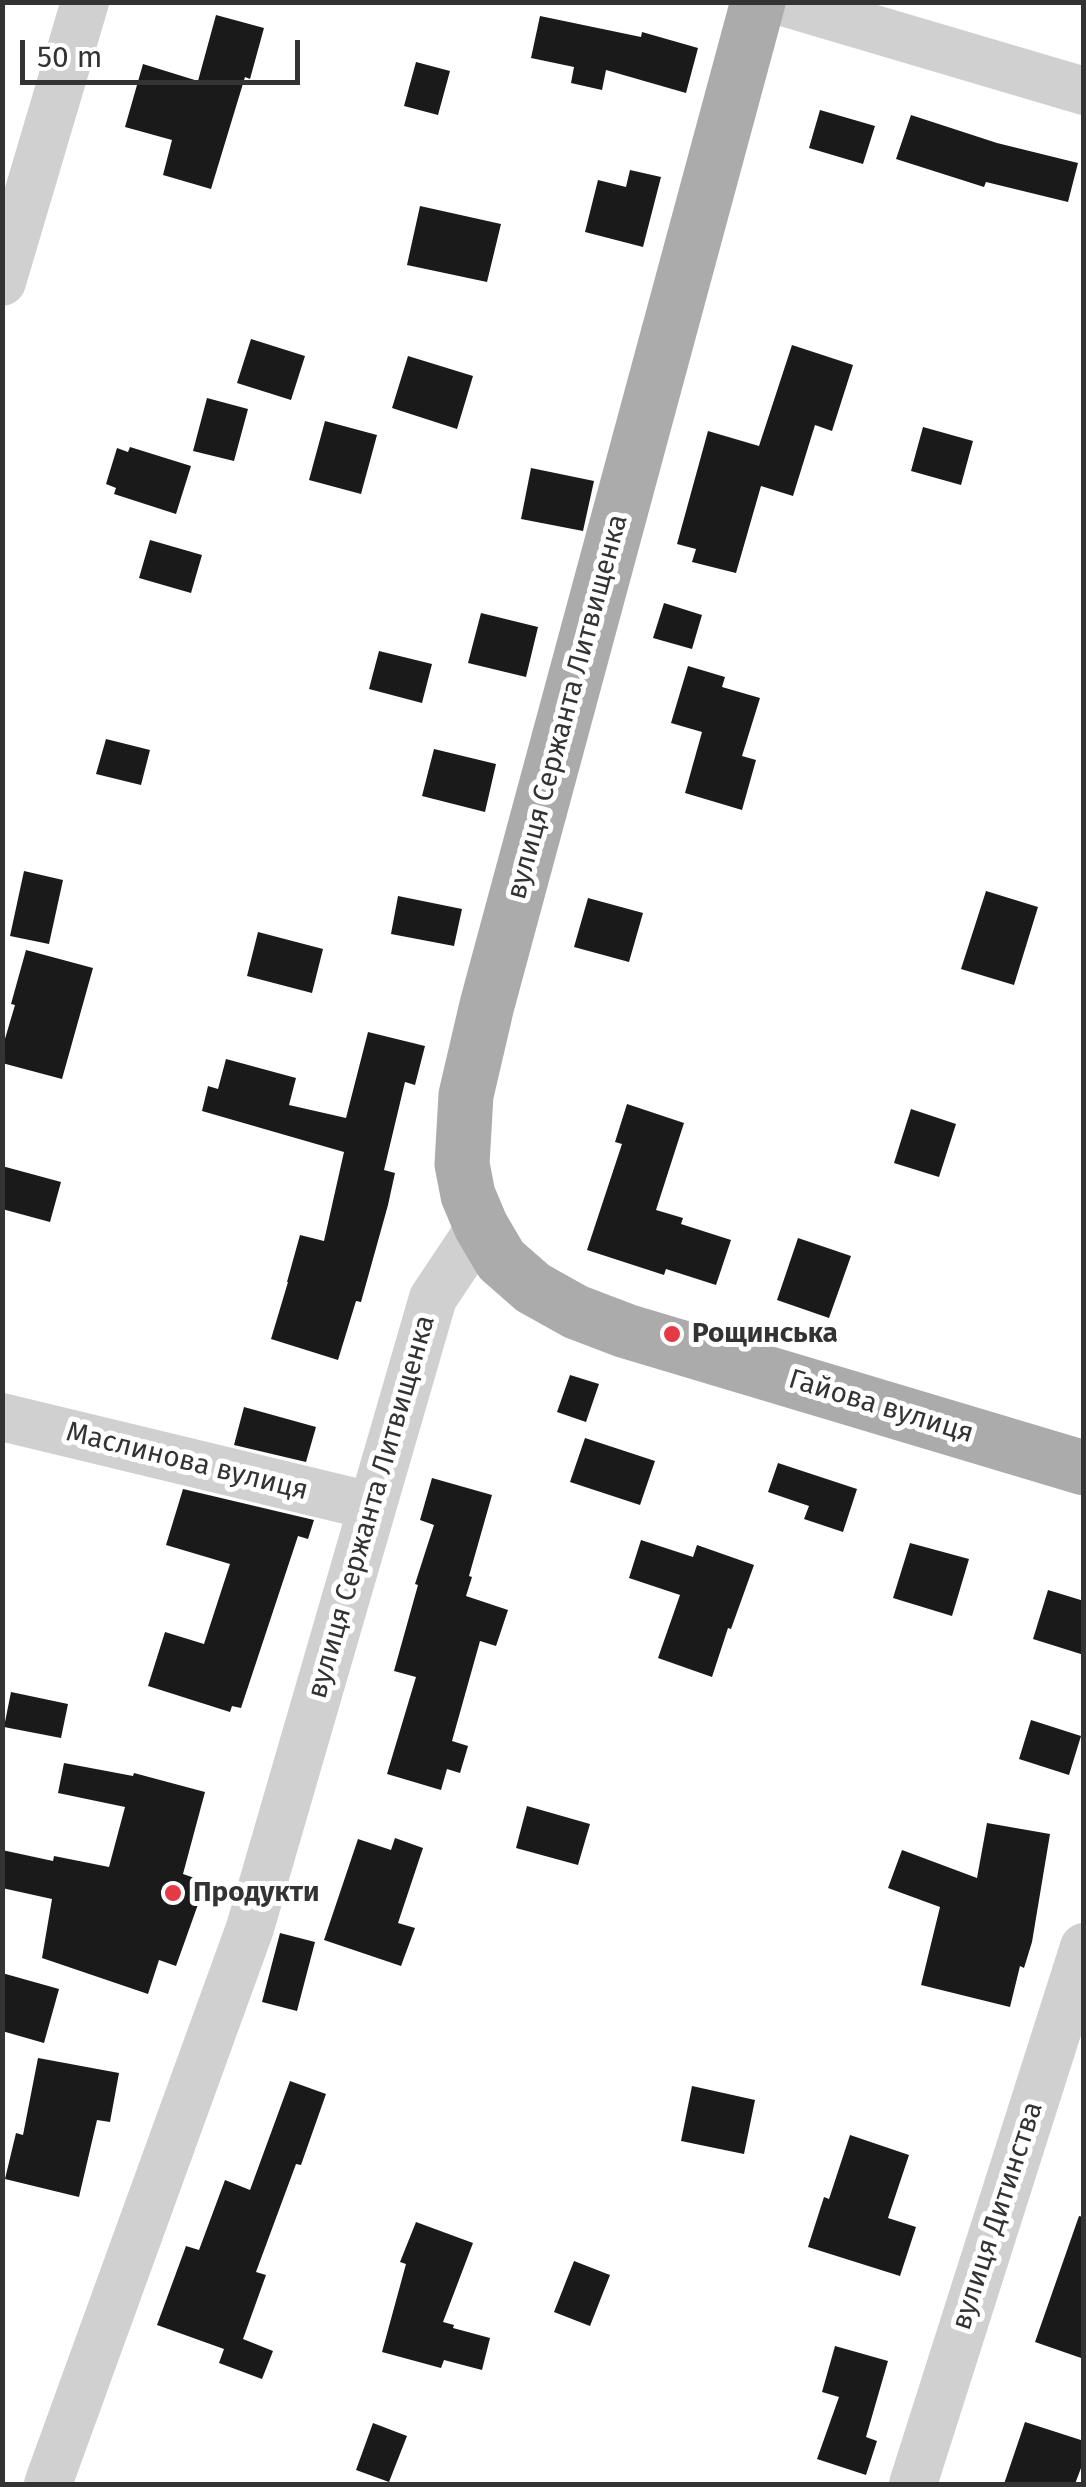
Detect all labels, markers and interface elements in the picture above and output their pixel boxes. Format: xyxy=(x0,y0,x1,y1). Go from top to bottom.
scale bar xyxy=(25,20,305,82)
text: 50 m xyxy=(37,39,102,75)
street label: вулиця Сержанта Литвищенка xyxy=(500,511,636,903)
street label: вулиця Сержанта Литвищенка xyxy=(301,1311,443,1703)
place label: Рощинська xyxy=(692,1317,838,1351)
marker: Рощинська xyxy=(661,1323,683,1345)
street label: Гайова вулиця xyxy=(784,1363,978,1451)
street label: Маслинова вулиця xyxy=(63,1416,311,1508)
place label: Продукти xyxy=(193,1876,320,1910)
marker: Продукти xyxy=(162,1882,184,1904)
street label: вулиця Дитинства xyxy=(945,2098,1051,2334)

